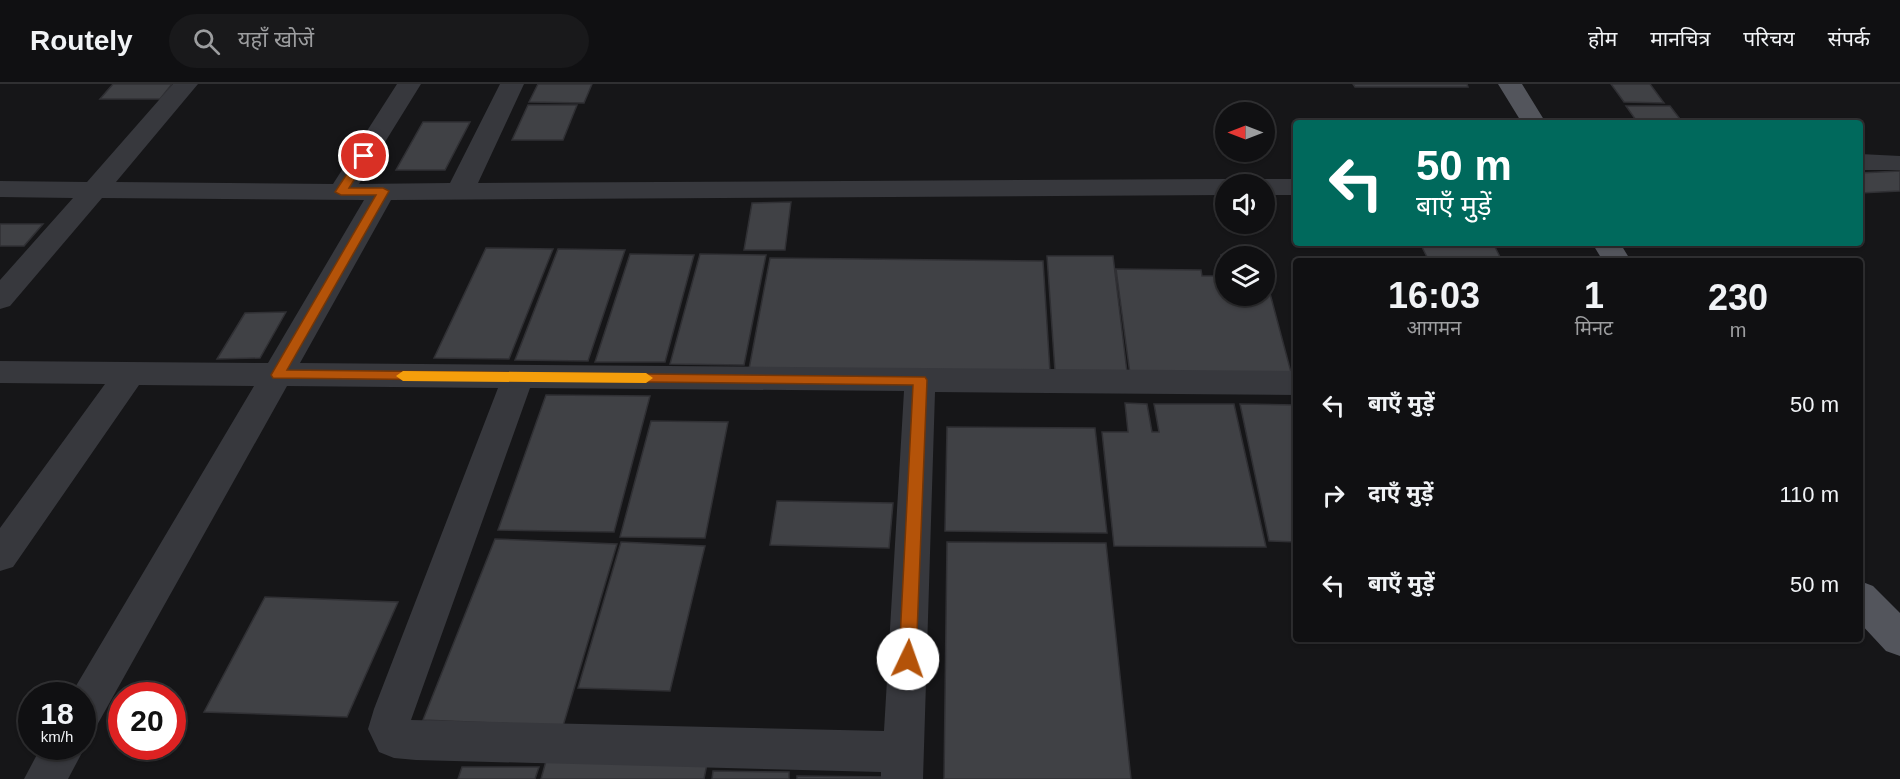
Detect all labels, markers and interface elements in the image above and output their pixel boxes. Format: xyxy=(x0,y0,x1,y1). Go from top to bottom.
search box xyxy=(169,14,589,68)
text: Routely xyxy=(30,25,133,56)
icon: search xyxy=(190,25,223,58)
text: यहाँ खोजें xyxy=(238,27,314,52)
text: होम xyxy=(1588,27,1617,50)
text: मानचित्र xyxy=(1650,27,1710,50)
text: परिचय xyxy=(1743,27,1795,50)
text: संपर्क xyxy=(1828,27,1870,50)
north arrow xyxy=(1215,102,1275,162)
map controls xyxy=(1215,102,1275,306)
pin xyxy=(338,130,389,181)
icon: arrive xyxy=(347,139,380,172)
text: 50 m xyxy=(1416,142,1512,189)
icon: left xyxy=(1317,144,1395,222)
button: sound xyxy=(1215,174,1275,234)
text: बाएँ मुड़ें xyxy=(1416,191,1491,221)
button: layers xyxy=(1215,246,1275,306)
text: 16:03 xyxy=(1388,275,1480,316)
text: 1 xyxy=(1584,275,1604,316)
text: 230 xyxy=(1708,277,1768,318)
text: आगमन xyxy=(1407,317,1461,339)
text: मिनट xyxy=(1575,317,1613,339)
text: m xyxy=(1730,319,1746,341)
icon: left xyxy=(1317,389,1350,422)
text: बाएँ मुड़ें xyxy=(1368,391,1434,416)
text: 50 m xyxy=(1790,392,1839,417)
icon: right xyxy=(1317,479,1350,512)
text: दाएँ मुड़ें xyxy=(1368,481,1433,506)
text: 110 m xyxy=(1779,482,1839,507)
icon: left xyxy=(1317,569,1350,602)
text: बाएँ मुड़ें xyxy=(1368,571,1434,596)
text: 50 m xyxy=(1790,572,1839,597)
position arrow xyxy=(876,627,940,691)
speed limit sign: 20 xyxy=(108,682,186,760)
text: 18 xyxy=(40,697,74,730)
text: km/h xyxy=(41,728,73,745)

